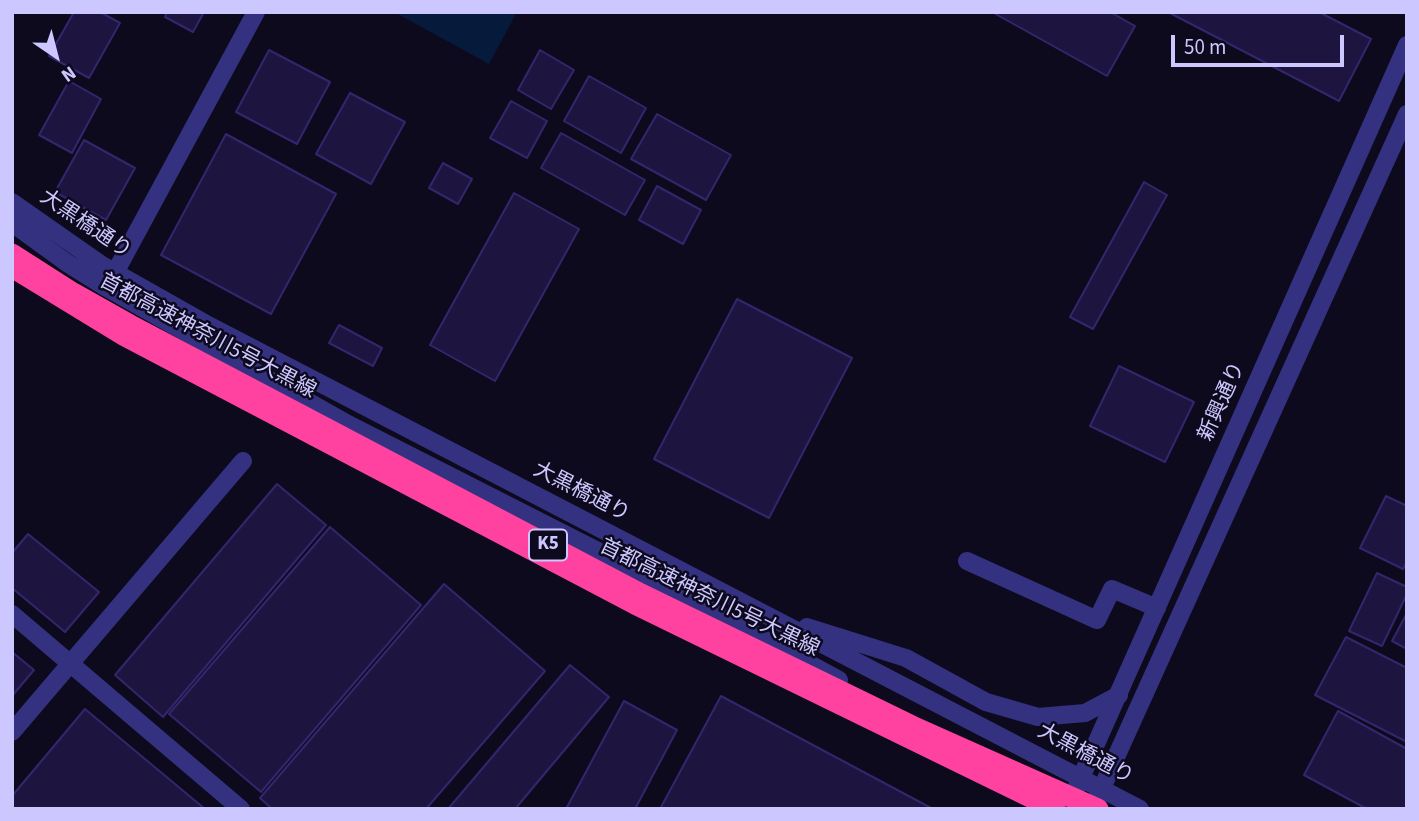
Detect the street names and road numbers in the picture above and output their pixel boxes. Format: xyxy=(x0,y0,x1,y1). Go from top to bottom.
street label: 大黒橋通り xyxy=(34,185,136,265)
street label: 首都高速神奈川5号大黒線 xyxy=(94,269,320,405)
street label: 新興通り xyxy=(1194,359,1252,445)
street label: 大黒橋通り xyxy=(529,458,633,528)
road number: K5 xyxy=(529,530,567,560)
street label: 首都高速神奈川5号大黒線 xyxy=(595,535,823,663)
street label: 大黒橋通り xyxy=(1033,719,1137,791)

